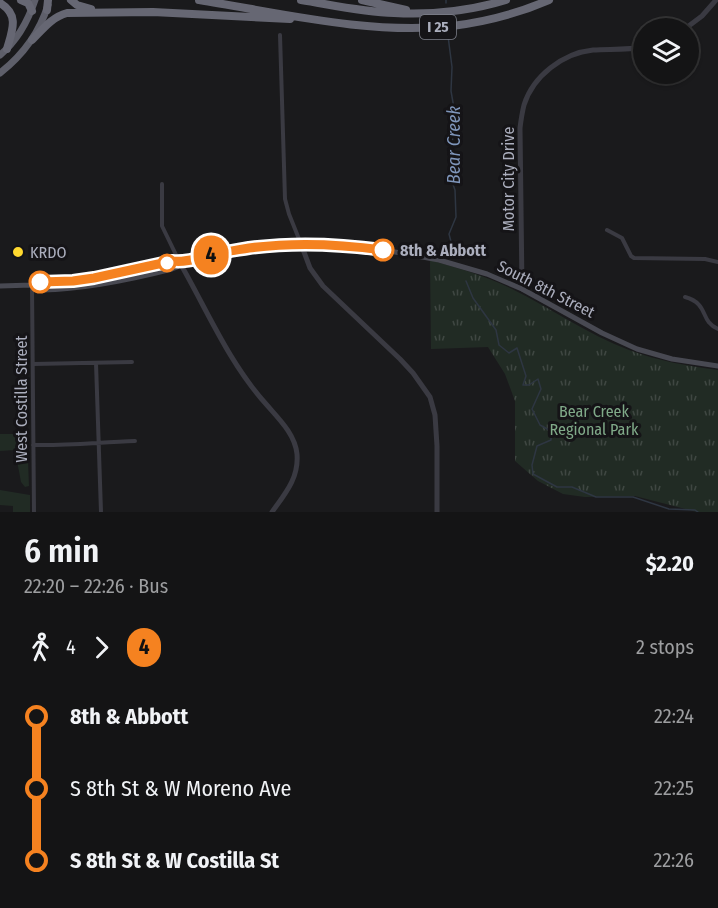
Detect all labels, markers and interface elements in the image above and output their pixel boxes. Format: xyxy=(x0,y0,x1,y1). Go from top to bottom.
road number: I 25 xyxy=(420,15,456,39)
map controls xyxy=(633,18,699,84)
button: layers xyxy=(633,18,699,84)
water label: Bear Creek xyxy=(443,106,465,184)
street label: Motor City Drive xyxy=(499,127,518,231)
line badge: 4 xyxy=(192,236,230,274)
marker: 8th & Abbott xyxy=(372,239,394,261)
place label: 8th & Abbott xyxy=(400,241,486,260)
text: 4 xyxy=(206,242,216,268)
place label: KRDO xyxy=(30,243,67,262)
marker: KRDO xyxy=(11,245,25,259)
unlabelled marker xyxy=(158,254,176,272)
street label: South 8th Street xyxy=(494,256,599,322)
unlabelled marker xyxy=(29,271,51,293)
street label: West Costilla Street xyxy=(12,335,31,463)
park label: Bear Creek Regional Park xyxy=(550,402,639,439)
text: 6 min xyxy=(24,531,99,571)
text: $2.20 xyxy=(646,550,694,577)
text: 22:20 – 22:26 · Bus xyxy=(24,574,168,598)
icon: walk xyxy=(24,631,57,664)
icon: forward xyxy=(85,631,118,664)
text: 4 xyxy=(139,634,149,660)
text: 4 xyxy=(66,635,76,659)
text: 2 stops xyxy=(636,635,694,659)
text: 8th & Abbott xyxy=(70,703,188,730)
text: 22:24 xyxy=(654,704,694,728)
text: S 8th St & W Moreno Ave xyxy=(70,775,291,802)
text: 22:25 xyxy=(654,776,694,800)
text: S 8th St & W Costilla St xyxy=(70,847,279,874)
text: 22:26 xyxy=(653,848,694,872)

